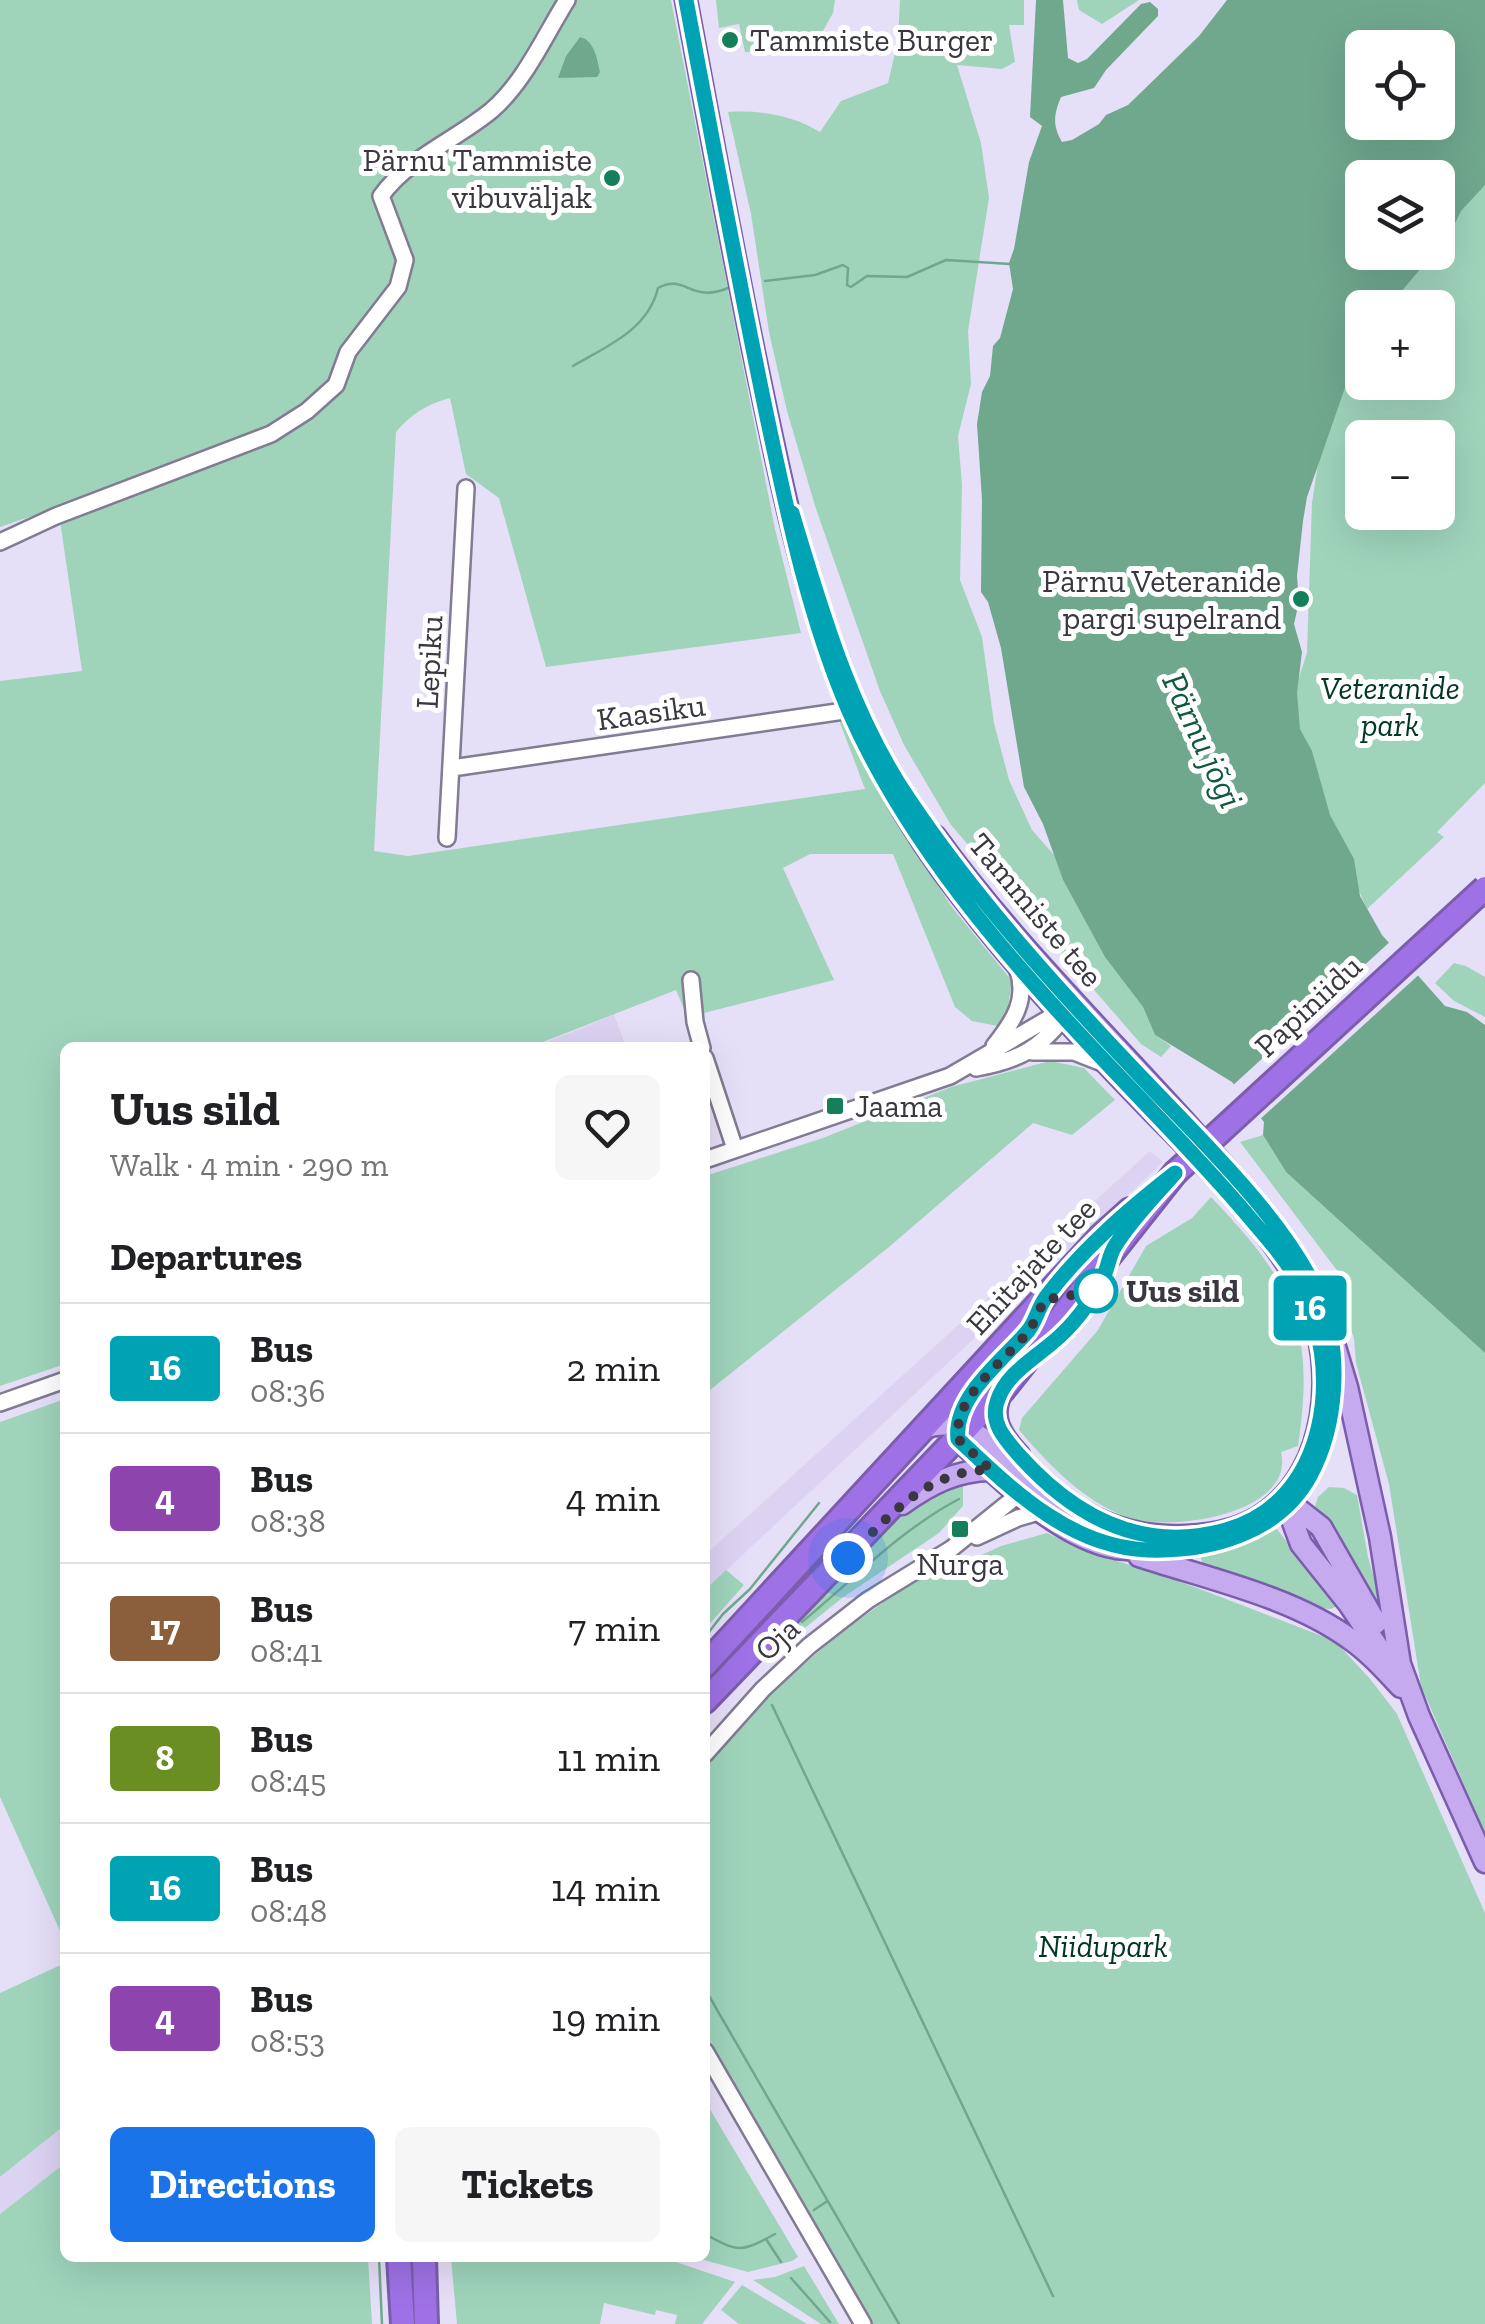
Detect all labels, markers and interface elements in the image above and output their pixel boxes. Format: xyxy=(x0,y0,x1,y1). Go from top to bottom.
place label: Tammiste Burger xyxy=(750,21,994,59)
marker: Tammiste Burger xyxy=(719,29,741,51)
map controls xyxy=(1345,30,1455,530)
button: locate xyxy=(1345,30,1455,140)
place label: Pärnu Tammiste vibuväljak xyxy=(362,141,592,216)
button: layers xyxy=(1345,160,1455,270)
marker: Pärnu Tammiste vibuväljak xyxy=(601,167,623,189)
button: + xyxy=(1345,290,1455,400)
button: − xyxy=(1345,420,1455,530)
place label: Pärnu Veteranide pargi supelrand xyxy=(1042,562,1281,637)
marker: Pärnu Veteranide pargi supelrand xyxy=(1290,588,1312,610)
street label: Lepiku xyxy=(408,614,450,710)
water label: Pärnu jõgi xyxy=(1153,665,1253,815)
park label: Veteranide park xyxy=(1320,669,1460,744)
street label: Kaasiku xyxy=(594,686,708,738)
street label: Tammiste tee xyxy=(961,826,1111,994)
street label: Papiniidu xyxy=(1247,947,1369,1065)
button: heart xyxy=(555,1075,660,1180)
text: Uus sild xyxy=(110,1080,280,1137)
place label: Jaama xyxy=(855,1087,943,1125)
marker: Jaama xyxy=(824,1095,846,1117)
text: Walk · 4 min · 290 m xyxy=(110,1146,388,1184)
street label: Ehitajate tee xyxy=(958,1190,1104,1342)
text: Departures xyxy=(110,1234,302,1280)
marker: Uus sild xyxy=(1075,1270,1117,1312)
place label: Uus sild xyxy=(1126,1272,1239,1310)
line badge: 16 xyxy=(1265,1276,1355,1340)
text: 16 xyxy=(1294,1287,1326,1329)
text: Bus xyxy=(250,1326,313,1372)
text: 2 min xyxy=(567,1345,660,1391)
text: 16 xyxy=(149,1347,181,1389)
text: 08:36 xyxy=(250,1372,325,1410)
text: Bus xyxy=(250,1456,313,1502)
text: 4 min xyxy=(566,1475,660,1521)
text: 4 xyxy=(155,1477,175,1519)
text: 08:38 xyxy=(250,1502,326,1540)
marker: Nurga xyxy=(949,1518,971,1540)
your location xyxy=(823,1533,873,1583)
place label: Nurga xyxy=(916,1545,1004,1583)
text: Bus xyxy=(250,1586,313,1632)
text: 7 min xyxy=(568,1605,660,1651)
text: 17 xyxy=(150,1607,180,1649)
street label: Oja xyxy=(747,1609,807,1669)
text: 08:41 xyxy=(250,1632,322,1670)
text: Bus xyxy=(250,1716,313,1762)
text: 11 min xyxy=(557,1735,660,1781)
text: 8 xyxy=(156,1737,174,1779)
text: 08:45 xyxy=(250,1762,326,1800)
text: Bus xyxy=(250,1846,313,1892)
text: 14 min xyxy=(551,1865,660,1911)
text: 16 xyxy=(149,1867,181,1909)
text: 08:48 xyxy=(250,1892,327,1930)
park label: Niidupark xyxy=(1038,1927,1168,1965)
text: Bus xyxy=(250,1976,313,2022)
text: 19 min xyxy=(551,1995,660,2041)
text: 4 xyxy=(155,1997,175,2039)
text: 08:53 xyxy=(250,2022,325,2060)
button: Directions xyxy=(110,2127,375,2242)
button: Tickets xyxy=(395,2127,660,2242)

